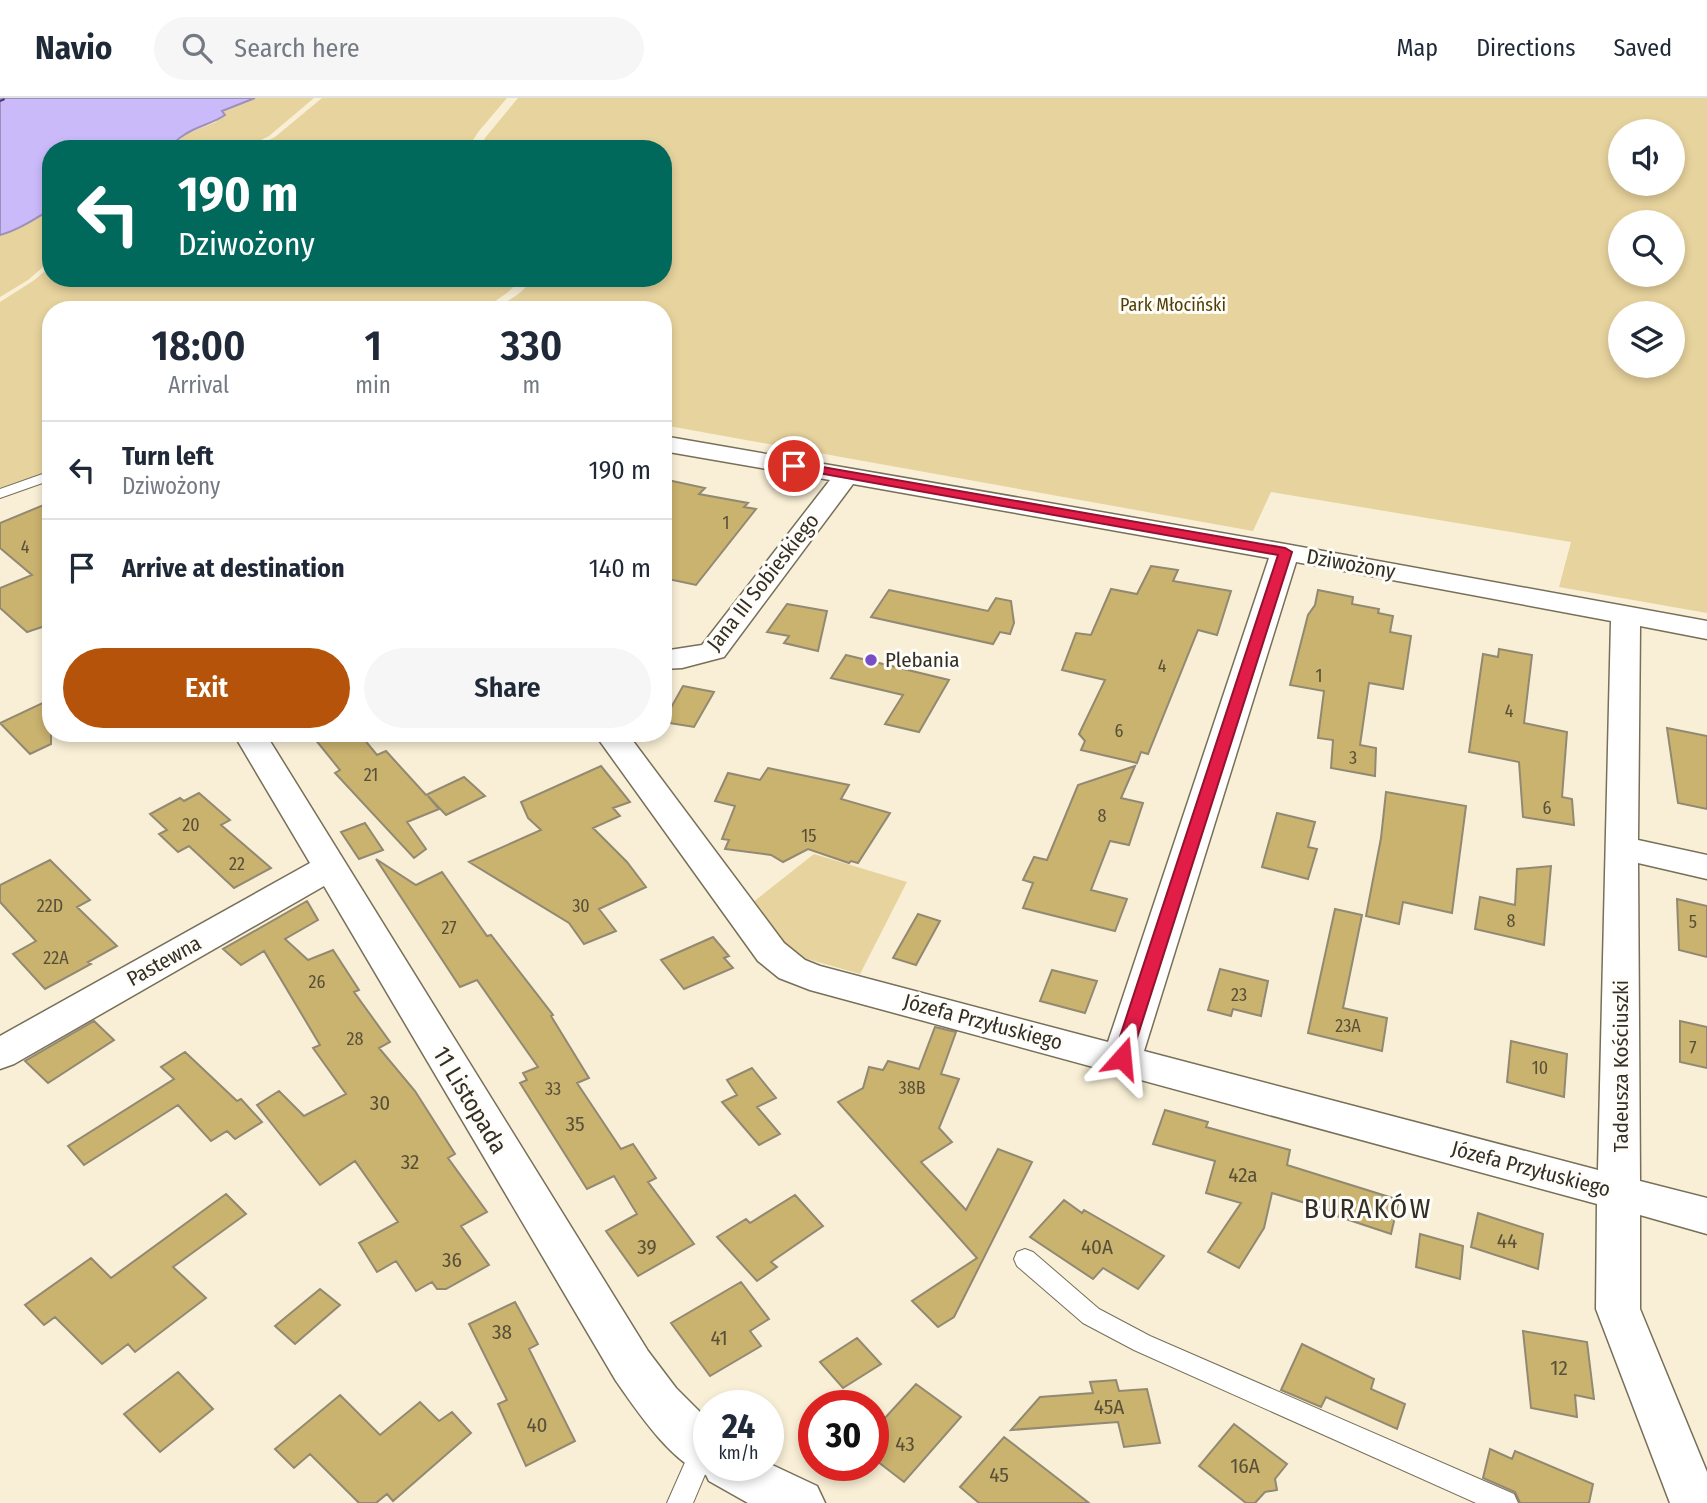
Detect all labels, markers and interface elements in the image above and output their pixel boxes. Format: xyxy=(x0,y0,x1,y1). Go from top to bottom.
search box xyxy=(154,17,644,80)
text: Navio xyxy=(35,28,112,68)
icon: search xyxy=(178,29,216,67)
text: Search here xyxy=(234,33,360,64)
text: Map xyxy=(1397,34,1438,62)
text: Directions xyxy=(1476,34,1575,62)
text: Saved xyxy=(1613,34,1672,62)
map controls xyxy=(1608,119,1685,378)
button: sound xyxy=(1608,119,1685,196)
text: 190 m xyxy=(178,165,298,224)
icon: left xyxy=(63,168,154,259)
button: search xyxy=(1608,210,1685,287)
text: Dziwożony xyxy=(178,225,315,263)
park label: Park Młociński xyxy=(1120,294,1226,316)
button: layers xyxy=(1608,301,1685,378)
text: 18:00 xyxy=(152,321,246,371)
text: 1 xyxy=(364,321,382,371)
text: 330 xyxy=(500,321,562,371)
text: Arrival xyxy=(168,371,229,399)
text: min xyxy=(355,371,391,399)
text: m xyxy=(523,371,540,399)
pin xyxy=(764,436,824,496)
text: Turn left xyxy=(122,441,214,472)
icon: arrive xyxy=(775,447,813,485)
icon: left xyxy=(63,451,101,489)
text: 190 m xyxy=(589,455,651,486)
text: Dziwożony xyxy=(122,472,220,500)
street label: Jana III Sobieskiego xyxy=(701,508,825,656)
house number: 1 xyxy=(722,512,730,534)
house number: 4 xyxy=(21,536,30,558)
street label: Dziwożony xyxy=(1305,543,1398,585)
icon: arrive xyxy=(63,549,101,587)
text: Arrive at destination xyxy=(122,553,345,584)
text: 140 m xyxy=(589,553,651,584)
place label: Plebania xyxy=(885,647,960,673)
button: Exit xyxy=(63,648,350,728)
button: Share xyxy=(364,648,651,728)
marker: Plebania xyxy=(863,652,879,668)
house number: 4 xyxy=(1158,655,1167,677)
house number: 1 xyxy=(1315,665,1323,687)
house number: 4 xyxy=(1505,700,1514,722)
house number: 6 xyxy=(1115,720,1124,742)
house number: 3 xyxy=(1349,747,1357,769)
house number: 21 xyxy=(364,764,378,786)
house number: 6 xyxy=(1543,797,1552,819)
house number: 8 xyxy=(1098,805,1107,827)
house number: 20 xyxy=(182,814,200,836)
house number: 15 xyxy=(801,825,817,847)
house number: 22 xyxy=(229,853,245,875)
house number: 22D xyxy=(37,895,63,917)
house number: 30 xyxy=(572,895,590,917)
house number: 8 xyxy=(1507,910,1516,932)
house number: 5 xyxy=(1689,911,1697,933)
house number: 27 xyxy=(441,917,457,939)
street label: Pastewna xyxy=(122,930,206,992)
house number: 22A xyxy=(43,947,69,969)
house number: 26 xyxy=(309,971,326,993)
street label: Tadeusza Kościuszki xyxy=(1608,980,1634,1152)
house number: 23 xyxy=(1231,984,1247,1006)
street label: Józefa Przyłuskiego xyxy=(901,988,1065,1056)
house number: 23A xyxy=(1335,1015,1361,1037)
position arrow xyxy=(1085,1021,1159,1095)
house number: 28 xyxy=(347,1028,363,1050)
house number: 7 xyxy=(1689,1037,1697,1059)
street label: 11 Listopada xyxy=(427,1041,513,1159)
house number: 10 xyxy=(1532,1057,1548,1079)
house number: 38B xyxy=(899,1077,926,1099)
house number: 33 xyxy=(545,1078,561,1100)
house number: 30 xyxy=(370,1090,390,1116)
house number: 35 xyxy=(565,1111,585,1137)
street label: Józefa Przyłuskiego xyxy=(1449,1135,1613,1203)
house number: 32 xyxy=(401,1149,419,1175)
house number: 42a xyxy=(1228,1162,1258,1188)
district label: BURAKÓW xyxy=(1304,1192,1432,1225)
house number: 44 xyxy=(1497,1228,1517,1254)
house number: 39 xyxy=(637,1234,657,1260)
house number: 40A xyxy=(1081,1234,1113,1260)
house number: 36 xyxy=(442,1247,462,1273)
house number: 38 xyxy=(492,1319,512,1345)
house number: 41 xyxy=(710,1325,728,1351)
house number: 12 xyxy=(1550,1355,1568,1381)
speed limit sign: 30 xyxy=(798,1390,889,1481)
house number: 45A xyxy=(1094,1394,1124,1420)
text: 24 xyxy=(722,1405,755,1447)
house number: 40 xyxy=(526,1412,548,1438)
house number: 43 xyxy=(895,1431,915,1457)
text: km/h xyxy=(718,1442,759,1464)
house number: 16A xyxy=(1230,1453,1260,1479)
house number: 45 xyxy=(989,1462,1009,1488)

